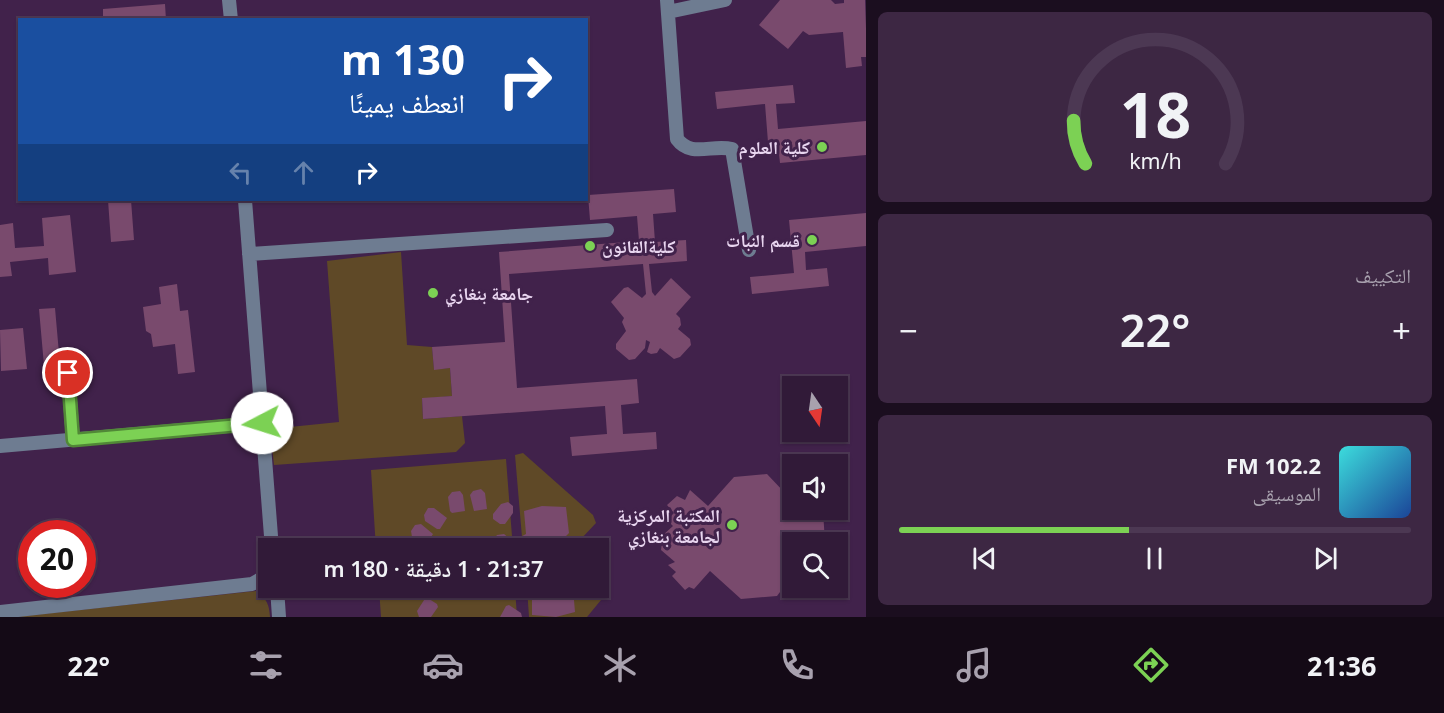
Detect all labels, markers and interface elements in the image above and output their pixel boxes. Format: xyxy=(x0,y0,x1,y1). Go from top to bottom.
text: 130 m xyxy=(341,30,465,87)
icon: right xyxy=(486,42,564,120)
text: 18 xyxy=(1119,71,1191,156)
text: انعطف يمينًا xyxy=(349,84,465,121)
place label: كلية العلوم xyxy=(739,135,810,160)
marker: كلية العلوم xyxy=(815,140,829,154)
text: km/h xyxy=(1129,146,1181,175)
icon: left xyxy=(224,156,257,189)
icon: ahead xyxy=(287,156,320,189)
icon: right xyxy=(350,156,383,189)
place label: قسم النبات xyxy=(726,228,800,253)
marker: قسم النبات xyxy=(805,233,819,247)
place label: كليةالقانون xyxy=(602,234,676,258)
marker: كليةالقانون xyxy=(583,239,597,253)
text: التكييف xyxy=(1355,262,1411,289)
place label: جامعة بنغازي xyxy=(445,281,534,308)
marker: جامعة بنغازي xyxy=(426,286,440,300)
text: 22° xyxy=(1120,299,1190,360)
text: − xyxy=(899,308,918,353)
text: + xyxy=(1392,308,1411,353)
pin xyxy=(42,347,93,398)
icon: arrive xyxy=(51,356,84,389)
north arrow xyxy=(782,376,848,442)
map controls xyxy=(782,376,848,598)
position arrow xyxy=(230,391,294,455)
text: 102.2 FM xyxy=(1226,450,1321,480)
button: sound xyxy=(782,454,848,520)
text: الموسيقى xyxy=(1253,480,1321,507)
place label: المكتبة المركزية لجامعة بنغازي xyxy=(617,503,720,551)
marker: المكتبة المركزية لجامعة بنغازي xyxy=(725,518,739,532)
speed limit sign: 20 xyxy=(18,520,96,598)
button: search xyxy=(782,532,848,598)
icon: previous xyxy=(968,542,1001,575)
icon: pause xyxy=(1138,542,1171,575)
icon: next xyxy=(1309,542,1342,575)
text: 21:37 · 1 دقيقة · 180 m xyxy=(323,553,544,583)
icon: filters xyxy=(245,644,287,686)
icon: car xyxy=(422,644,464,686)
icon: climate xyxy=(599,644,641,686)
icon: phone xyxy=(776,644,818,686)
icon: music xyxy=(953,644,995,686)
icon: directions xyxy=(1130,644,1172,686)
text: 22° xyxy=(68,647,110,684)
text: 21:36 xyxy=(1307,647,1376,684)

